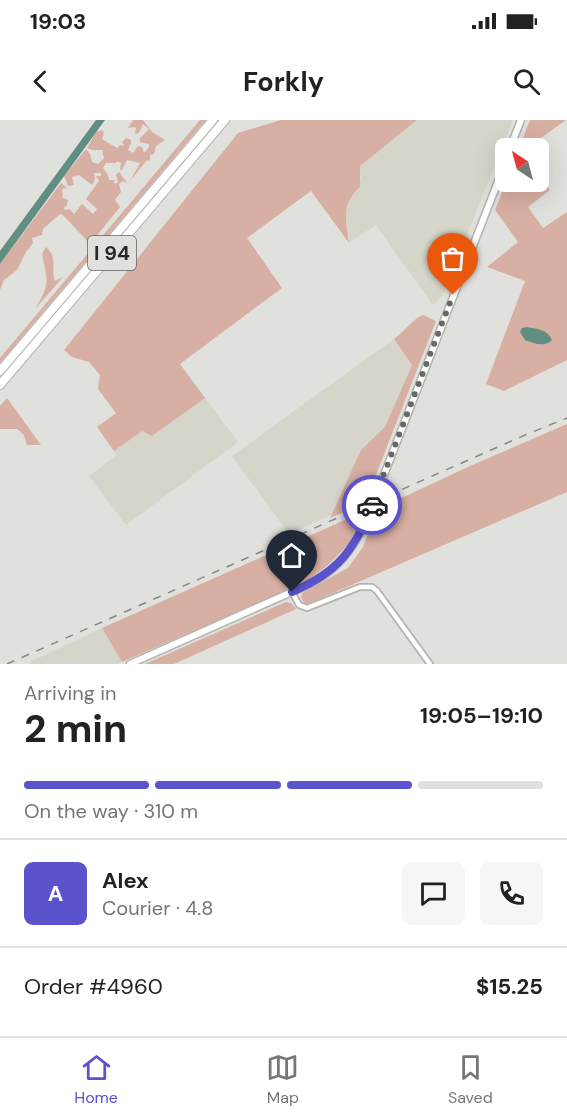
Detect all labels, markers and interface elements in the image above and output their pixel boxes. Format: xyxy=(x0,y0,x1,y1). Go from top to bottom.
text: 19:03 xyxy=(30,7,86,36)
text: Forkly xyxy=(243,64,324,99)
icon: back xyxy=(24,65,57,98)
icon: search xyxy=(510,65,543,98)
north arrow xyxy=(495,138,549,192)
map controls xyxy=(495,138,549,192)
pin xyxy=(427,233,478,295)
road number: I 94 xyxy=(88,236,136,270)
icon: bag xyxy=(436,242,469,275)
courier xyxy=(342,475,402,535)
icon: car xyxy=(356,489,389,522)
pin xyxy=(266,530,317,592)
icon: home xyxy=(275,539,308,572)
text: Arriving in xyxy=(24,680,116,706)
text: 19:05–19:10 xyxy=(420,701,543,730)
text: 2 min xyxy=(24,703,127,754)
text: On the way · 310 m xyxy=(24,798,198,824)
button: chat xyxy=(402,862,465,925)
button: phone xyxy=(480,862,543,925)
text: Alex xyxy=(102,866,149,895)
text: A xyxy=(48,879,63,908)
text: Courier · 4.8 xyxy=(102,895,213,921)
text: Order #4960 xyxy=(24,972,163,1001)
text: $15.25 xyxy=(476,972,543,1001)
tab: Home xyxy=(74,1051,118,1108)
tab: Map xyxy=(266,1051,299,1108)
tab: Saved xyxy=(448,1051,493,1108)

